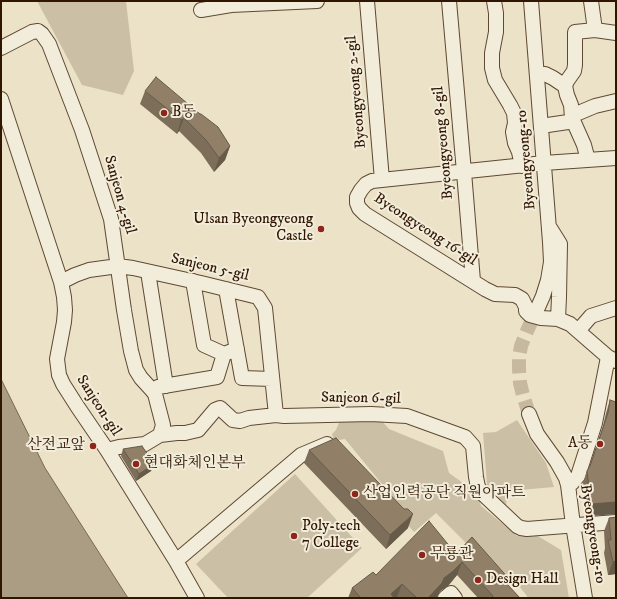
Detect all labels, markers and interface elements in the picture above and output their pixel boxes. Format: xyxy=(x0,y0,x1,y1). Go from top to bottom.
street label: Byeongyeong 2-gil xyxy=(343,35,371,149)
street label: Byeongyeong 8-gil xyxy=(430,86,458,200)
place label: B동 xyxy=(172,104,196,122)
marker: B동 xyxy=(159,108,169,118)
street label: Byeongyeong-ro xyxy=(514,109,540,211)
street label: Sanjeon 4-gil xyxy=(99,154,139,236)
street label: Byeongyeong 16-gil xyxy=(370,190,480,270)
place label: Ulsan Byeongyeong Castle xyxy=(193,211,313,246)
marker: Ulsan Byeongyeong Castle xyxy=(316,224,326,234)
street label: Sanjeon 5-gil xyxy=(169,250,251,286)
street label: Sanjeon-gil xyxy=(72,372,124,440)
street label: Sanjeon 6-gil xyxy=(321,389,401,409)
place label: A동 xyxy=(568,435,592,453)
place label: 산전교앞 xyxy=(27,437,85,455)
marker: A동 xyxy=(595,439,605,449)
marker: 산전교앞 xyxy=(88,441,98,451)
place label: 현대화체인본부 xyxy=(144,455,245,473)
marker: 현대화체인본부 xyxy=(131,459,141,469)
street label: Byeongyeong-ro xyxy=(575,483,609,585)
place label: 산업인력공단 직원아파트 xyxy=(363,485,526,503)
marker: 산업인력공단 직원아파트 xyxy=(350,489,360,499)
place label: Poly-tech 7 College xyxy=(302,518,361,553)
marker: Poly-tech 7 College xyxy=(289,531,299,541)
place label: 무룡관 xyxy=(430,546,473,564)
marker: 무룡관 xyxy=(417,550,427,560)
place label: Design Hall xyxy=(486,571,559,589)
marker: Design Hall xyxy=(473,575,483,585)

